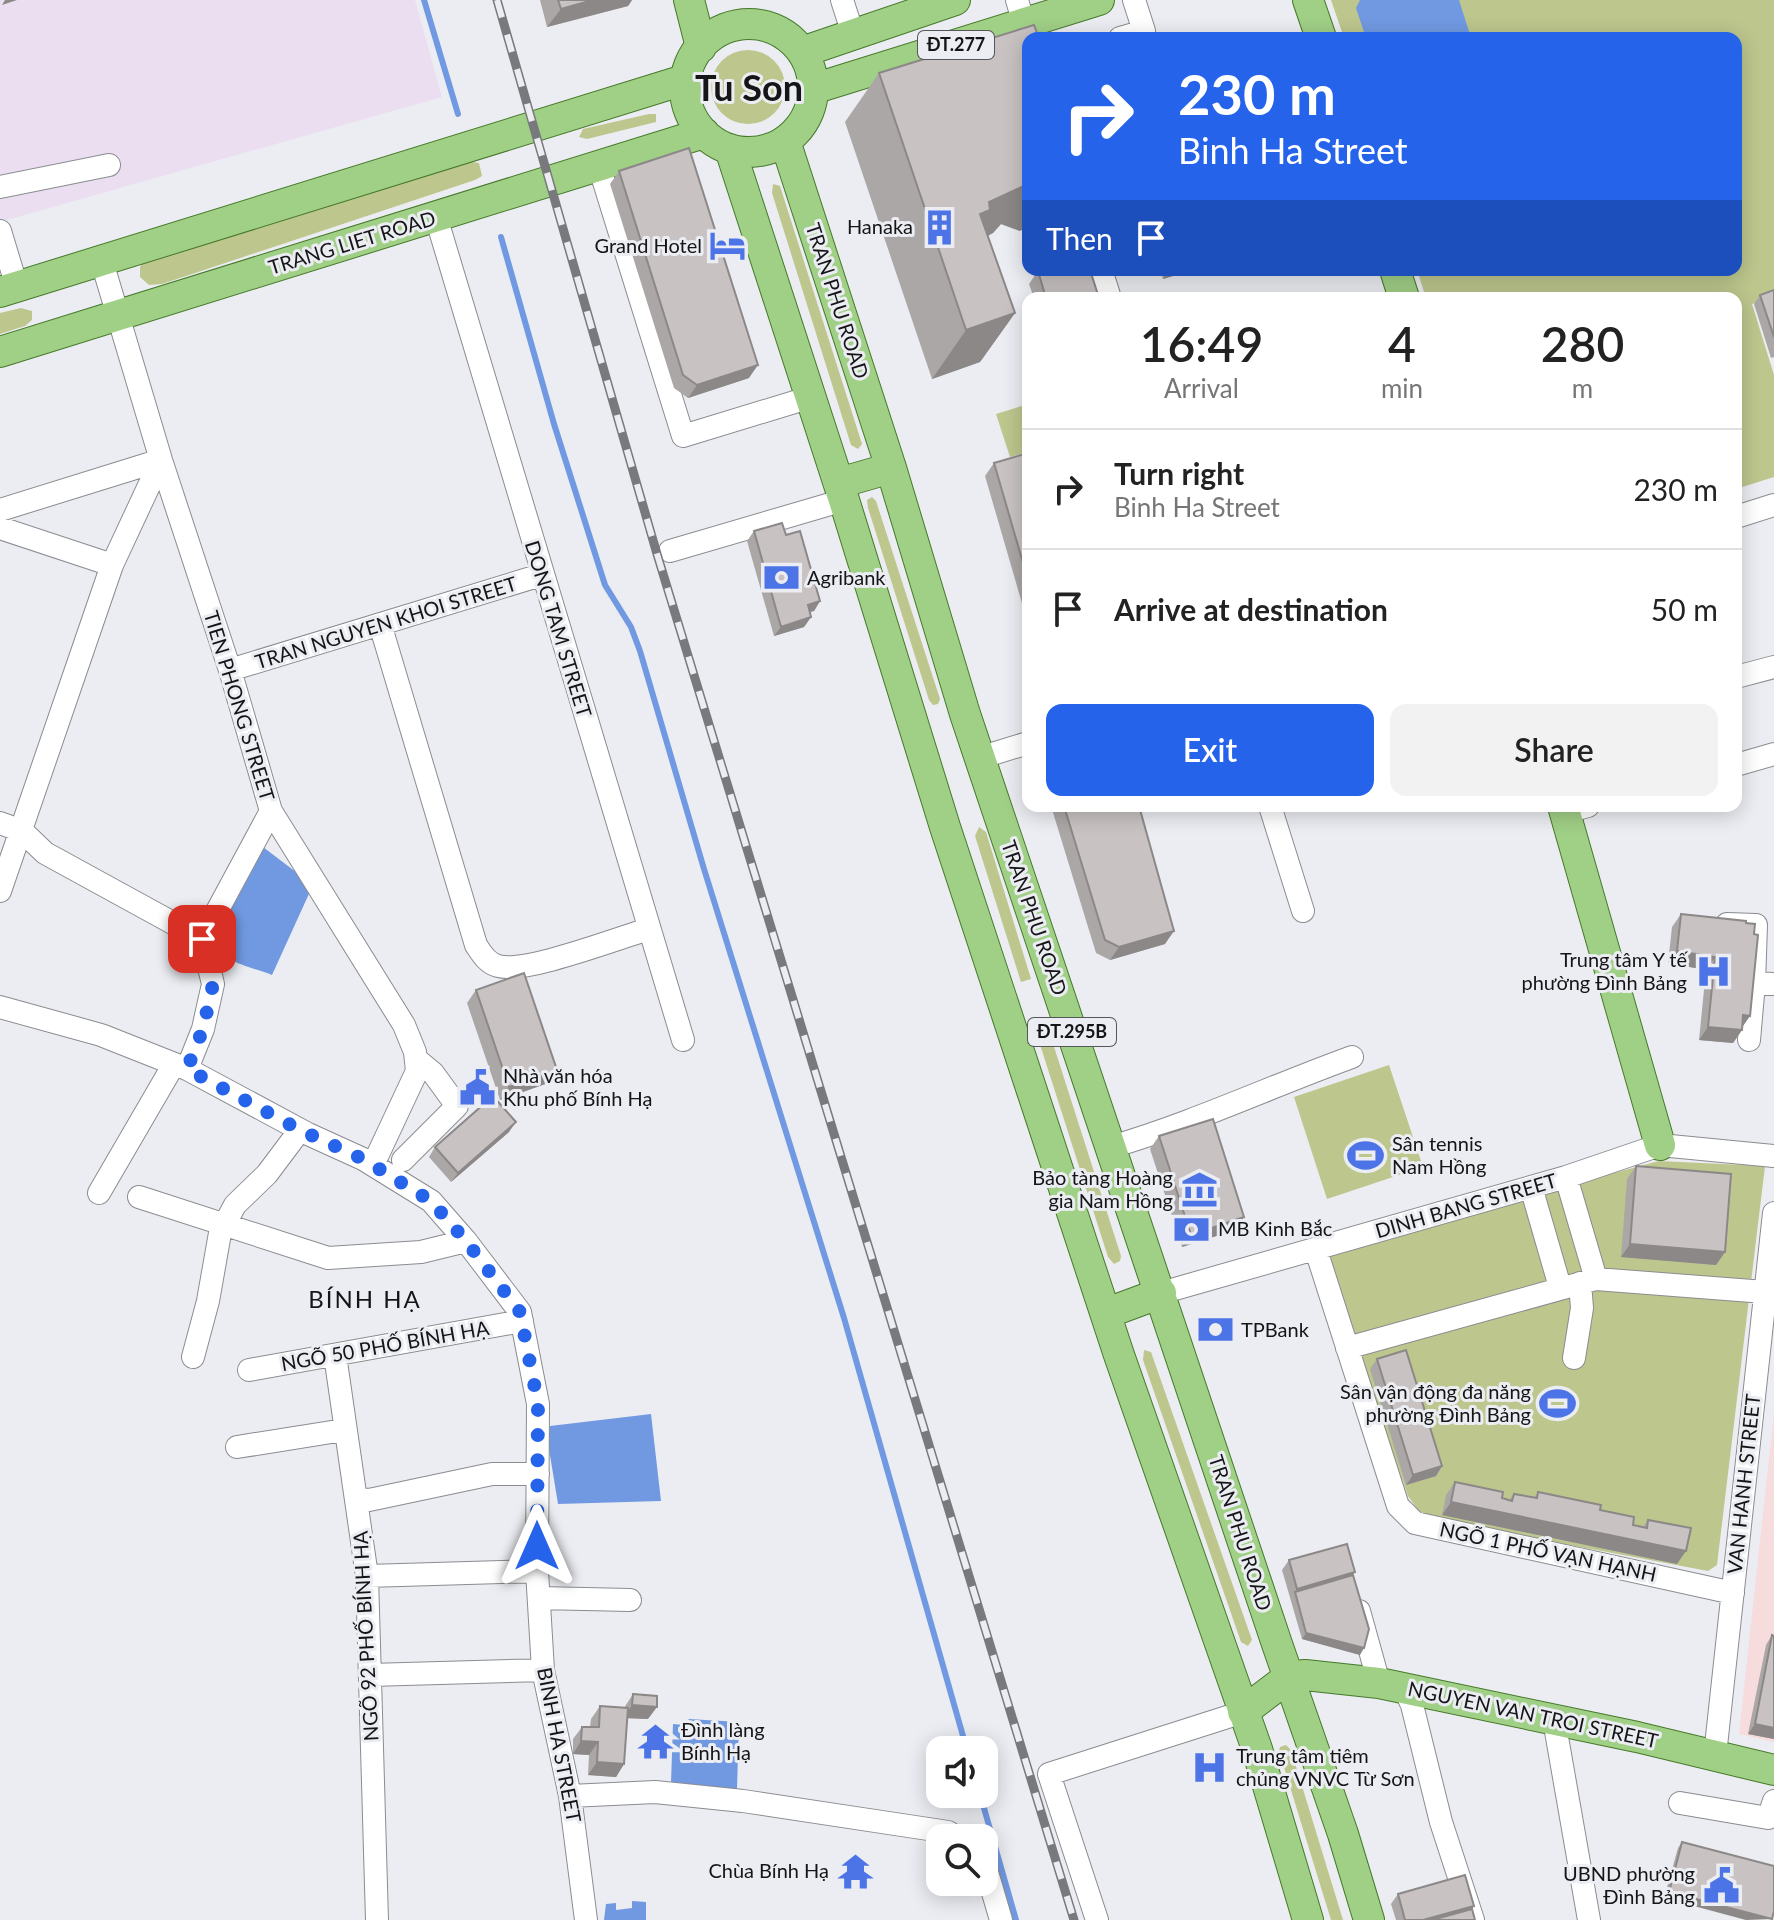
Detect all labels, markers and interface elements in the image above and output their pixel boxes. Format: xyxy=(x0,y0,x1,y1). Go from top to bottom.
road number: ĐT.277 xyxy=(918,31,994,59)
text: 230 m xyxy=(1178,60,1336,127)
icon: right xyxy=(1046,64,1150,168)
district label: Tu Son xyxy=(695,65,803,109)
text: Binh Ha Street xyxy=(1178,128,1408,172)
street label: TRANG LIET ROAD xyxy=(265,205,438,279)
building icon: Hanaka xyxy=(920,208,958,246)
place label: Hanaka xyxy=(847,214,913,238)
icon: arrive xyxy=(1129,216,1173,260)
street label: TRAN PHU ROAD xyxy=(801,220,874,382)
text: Then xyxy=(1046,220,1113,256)
hotel icon: Grand Hotel xyxy=(709,227,747,265)
place label: Grand Hotel xyxy=(594,233,702,257)
text: 16:49 xyxy=(1140,315,1263,372)
text: 4 xyxy=(1388,315,1416,372)
text: 280 xyxy=(1541,315,1624,372)
text: Arrival xyxy=(1164,372,1239,404)
text: min xyxy=(1381,372,1423,404)
text: m xyxy=(1572,372,1593,404)
text: Turn right xyxy=(1114,455,1244,491)
icon: right xyxy=(1046,467,1090,511)
text: 230 m xyxy=(1633,471,1718,507)
text: Binh Ha Street xyxy=(1114,491,1280,523)
street label: DONG TAM STREET xyxy=(521,538,597,720)
bank icon: Agribank xyxy=(762,559,800,597)
place label: Agribank xyxy=(807,565,886,589)
street label: TRAN NGUYEN KHOI STREET xyxy=(252,571,520,673)
icon: arrive xyxy=(1046,587,1090,631)
text: Arrive at destination xyxy=(1114,591,1388,627)
text: 50 m xyxy=(1651,591,1718,627)
street label: TIEN PHONG STREET xyxy=(200,608,280,804)
button: Exit xyxy=(1046,704,1374,796)
button: Share xyxy=(1390,704,1718,796)
street label: TRAN PHU ROAD xyxy=(997,837,1073,998)
pin xyxy=(168,905,236,973)
icon: arrive xyxy=(180,917,224,961)
place label: Trung tâm Y tế phường Đình Bảng xyxy=(1521,947,1688,994)
hospital icon: Trung tâm Y tế phường Đình Bảng xyxy=(1694,953,1732,991)
road number: ĐT.295B xyxy=(1028,1018,1116,1046)
place label: Nhà văn hóa Khu phố Bính Hạ xyxy=(503,1063,652,1110)
public building icon: Nhà văn hóa Khu phố Bính Hạ xyxy=(458,1069,496,1107)
place label: Sân tennis Nam Hồng xyxy=(1392,1131,1486,1178)
sports icon: Sân tennis Nam Hồng xyxy=(1347,1137,1385,1175)
place label: Bảo tàng Hoàng gia Nam Hồng xyxy=(1032,1165,1173,1212)
street label: DINH BANG STREET xyxy=(1372,1168,1559,1242)
museum icon: Bảo tàng Hoàng gia Nam Hồng xyxy=(1180,1170,1218,1208)
bank icon: MB Kinh Bắc xyxy=(1173,1210,1211,1248)
place label: MB Kinh Bắc xyxy=(1218,1216,1333,1240)
district label: BÍNH HẠ xyxy=(308,1284,422,1313)
bank icon: TPBank xyxy=(1196,1311,1234,1349)
street label: NGÕ 50 PHỐ BÍNH HẠ xyxy=(279,1315,491,1375)
place label: TPBank xyxy=(1241,1317,1310,1341)
place label: Sân vận động đa năng phường Đình Bảng xyxy=(1340,1379,1531,1426)
sports icon: Sân vận động đa năng phường Đình Bảng xyxy=(1538,1385,1576,1423)
street label: VAN HANH STREET xyxy=(1722,1392,1764,1575)
street label: TRAN PHU ROAD xyxy=(1204,1452,1277,1614)
position arrow xyxy=(495,1504,579,1588)
street label: NGÕ 1 PHỐ VẠN HẠNH xyxy=(1438,1516,1659,1586)
street label: NGÕ 92 PHỐ BÍNH HẠ xyxy=(347,1530,382,1742)
street label: BINH HA STREET xyxy=(533,1665,587,1825)
street label: NGUYEN VAN TROI STREET xyxy=(1406,1676,1661,1752)
place label: Đình làng Bính Hạ xyxy=(681,1717,765,1764)
temple icon: Đình làng Bính Hạ xyxy=(636,1722,674,1760)
map controls xyxy=(926,1736,998,1896)
button: sound xyxy=(926,1736,998,1808)
place label: Trung tâm tiêm chủng VNVC Từ Sơn xyxy=(1236,1743,1415,1790)
hospital icon: Trung tâm tiêm chủng VNVC Từ Sơn xyxy=(1191,1749,1229,1787)
button: search xyxy=(926,1824,998,1896)
temple icon: Chùa Bính Hạ xyxy=(836,1852,874,1890)
place label: Chùa Bính Hạ xyxy=(708,1858,829,1882)
place label: UBND phường Đình Bảng xyxy=(1563,1861,1695,1908)
public building icon: UBND phường Đình Bảng xyxy=(1702,1867,1740,1905)

